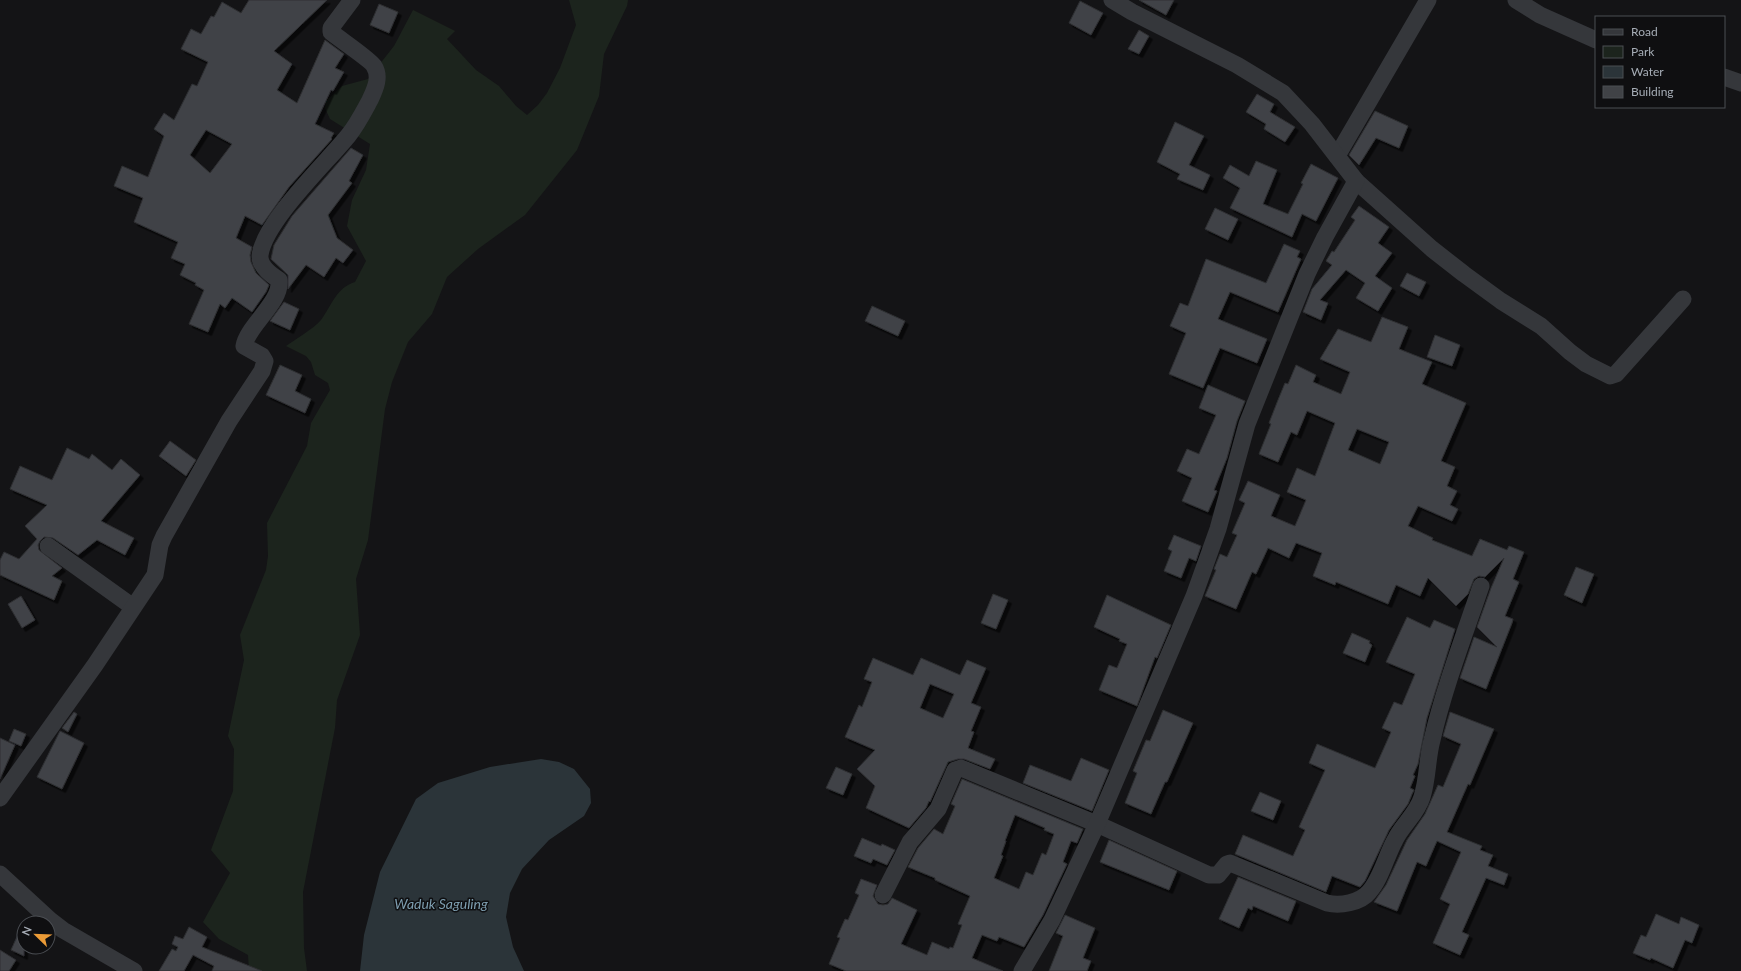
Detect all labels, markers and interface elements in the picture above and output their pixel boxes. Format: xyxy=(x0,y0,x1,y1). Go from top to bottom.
legend xyxy=(1595,16,1725,108)
text: Road xyxy=(1631,24,1658,39)
text: Park xyxy=(1631,44,1655,59)
text: Water xyxy=(1631,64,1664,79)
text: Building xyxy=(1631,84,1674,99)
water label: Waduk Saguling xyxy=(394,895,488,912)
north arrow xyxy=(16,915,56,955)
text: N xyxy=(19,924,34,937)

